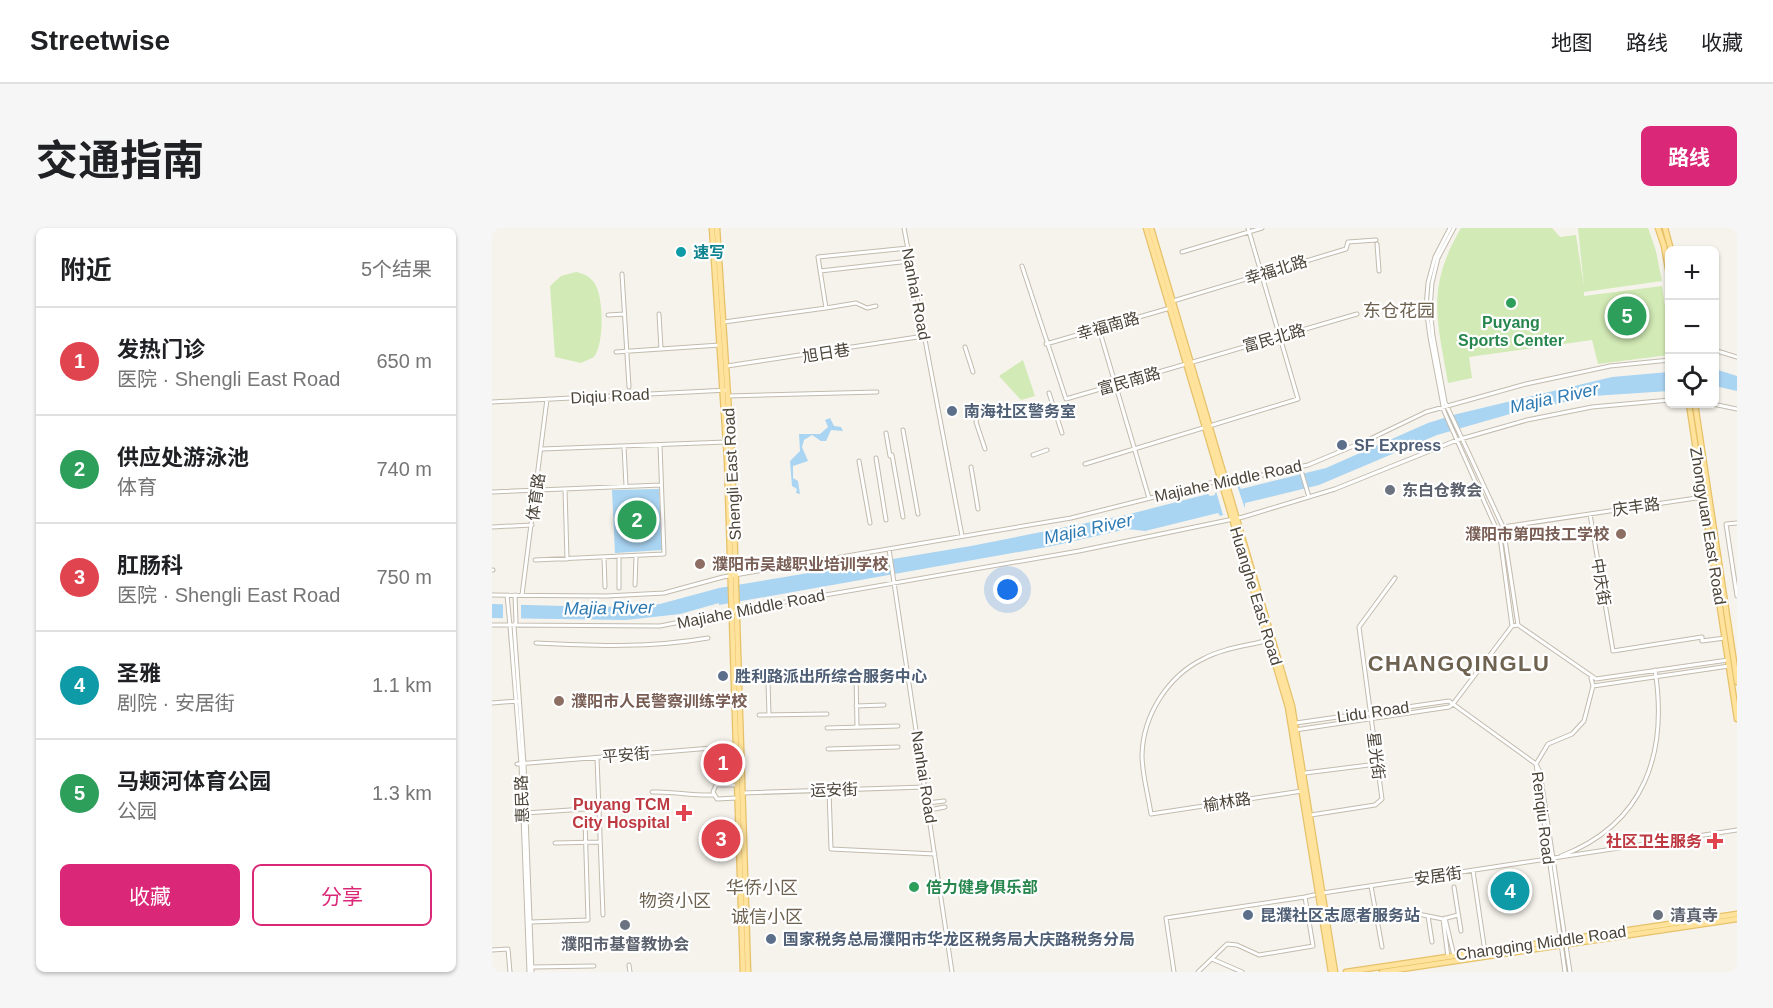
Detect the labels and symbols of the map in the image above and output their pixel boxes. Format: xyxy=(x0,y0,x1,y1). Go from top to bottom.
place label: 速写 xyxy=(693,244,725,261)
marker: 速写 xyxy=(674,245,688,259)
street label: Nanhai Road xyxy=(899,247,933,341)
street label: 幸福北路 xyxy=(1243,253,1309,287)
pin: 5 xyxy=(1608,294,1646,338)
marker: Puyang Sports Center xyxy=(1504,296,1518,310)
district label: 东仓花园 xyxy=(1363,301,1435,321)
street label: 幸福南路 xyxy=(1075,309,1141,343)
place label: Puyang Sports Center xyxy=(1458,314,1564,349)
street label: 富民北路 xyxy=(1241,321,1307,355)
street label: 旭日巷 xyxy=(801,341,851,365)
street label: 富民南路 xyxy=(1096,364,1162,398)
water label: Majia River xyxy=(1508,379,1601,417)
street label: Diqiu Road xyxy=(570,385,650,407)
place label: 南海社区警务室 xyxy=(964,402,1076,420)
marker: 南海社区警务室 xyxy=(945,404,959,418)
street label: Shengli East Road xyxy=(720,407,744,541)
place label: SF Express xyxy=(1354,437,1441,454)
marker: SF Express xyxy=(1335,438,1349,452)
street label: Zhongyuan East Road xyxy=(1687,446,1729,606)
street label: Majiahe Middle Road xyxy=(1153,457,1303,505)
street label: 体育路 xyxy=(524,472,548,522)
place label: 东白仓教会 xyxy=(1402,482,1482,499)
marker: 东白仓教会 xyxy=(1383,483,1397,497)
street label: 庆丰路 xyxy=(1611,495,1661,519)
pin: 2 xyxy=(618,498,656,542)
water label: Majia River xyxy=(1042,510,1135,548)
street label: Huanghe East Road xyxy=(1227,525,1285,667)
place label: 濮阳市第四技工学校 xyxy=(1465,525,1610,543)
marker: 濮阳市第四技工学校 xyxy=(1614,527,1628,541)
place label: 濮阳市吴越职业培训学校 xyxy=(712,555,889,573)
marker: 濮阳市吴越职业培训学校 xyxy=(693,557,707,571)
street label: 中庆街 xyxy=(1589,557,1613,607)
your location xyxy=(993,575,1022,604)
street label: Majiahe Middle Road xyxy=(676,586,826,632)
water label: Majia River xyxy=(564,597,655,619)
district label: CHANGQINGLU xyxy=(1368,651,1550,676)
place label: 胜利路派出所综合服务中心 xyxy=(735,668,927,685)
marker: 胜利路派出所综合服务中心 xyxy=(716,669,730,683)
place label: 濮阳市人民警察训练学校 xyxy=(571,692,748,710)
marker: 濮阳市人民警察训练学校 xyxy=(552,694,566,708)
street label: Lidu Road xyxy=(1336,699,1410,725)
street label: Nanhai Road xyxy=(908,730,940,824)
street label: 星光街 xyxy=(1365,731,1387,781)
pin: 1 xyxy=(704,740,742,786)
street label: 平安街 xyxy=(601,744,651,766)
street label: Renqiu Road xyxy=(1529,771,1557,865)
street label: 惠民路 xyxy=(513,775,531,823)
street label: 运安街 xyxy=(810,781,858,799)
street label: 榆林路 xyxy=(1202,790,1252,814)
place label: Puyang TCM City Hospital xyxy=(572,796,670,831)
marker: Puyang TCM City Hospital xyxy=(675,804,693,822)
pin: 3 xyxy=(702,816,740,862)
place label: 社区卫生服务 xyxy=(1606,832,1702,850)
marker: 社区卫生服务 xyxy=(1706,832,1724,850)
street label: 安居街 xyxy=(1413,864,1463,888)
pin: 4 xyxy=(1490,868,1530,914)
district label: 华侨小区 xyxy=(726,878,798,898)
place label: 倍力健身俱乐部 xyxy=(926,879,1038,896)
marker: 倍力健身俱乐部 xyxy=(907,880,921,894)
district label: 物资小区 xyxy=(639,891,711,911)
place label: 昆濮社区志愿者服务站 xyxy=(1260,906,1420,924)
district label: 诚信小区 xyxy=(731,907,803,927)
place label: 清真寺 xyxy=(1670,907,1718,924)
marker: 昆濮社区志愿者服务站 xyxy=(1241,908,1255,922)
marker: 清真寺 xyxy=(1651,908,1665,922)
marker: 濮阳市基督教协会 xyxy=(618,918,632,932)
street label: Changqing Middle Road xyxy=(1455,923,1627,963)
place label: 国家税务总局濮阳市华龙区税务局大庆路税务分局 xyxy=(783,930,1135,948)
marker: 国家税务总局濮阳市华龙区税务局大庆路税务分局 xyxy=(764,932,778,946)
place label: 濮阳市基督教协会 xyxy=(561,936,689,953)

